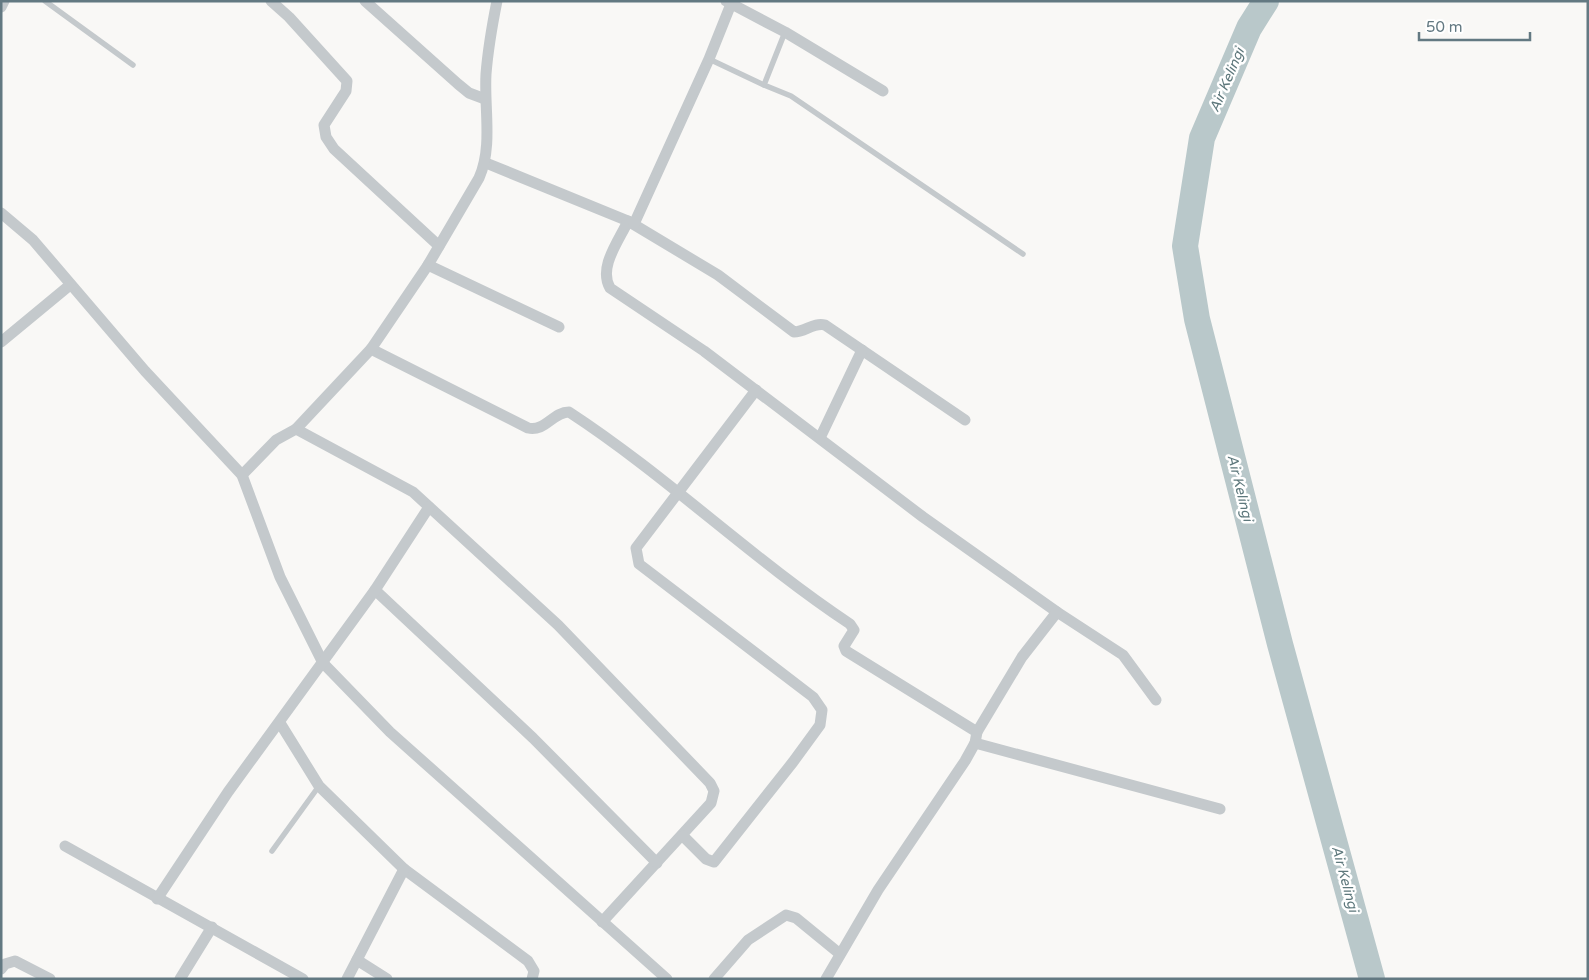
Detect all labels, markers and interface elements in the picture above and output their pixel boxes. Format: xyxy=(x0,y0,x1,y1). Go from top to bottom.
scale bar xyxy=(1419,10,1530,42)
text: 50 m xyxy=(1426,18,1463,36)
water label: Air Kelingi xyxy=(1206,44,1249,115)
water label: Air Kelingi xyxy=(1224,453,1257,524)
water label: Air Kelingi xyxy=(1328,844,1362,915)

